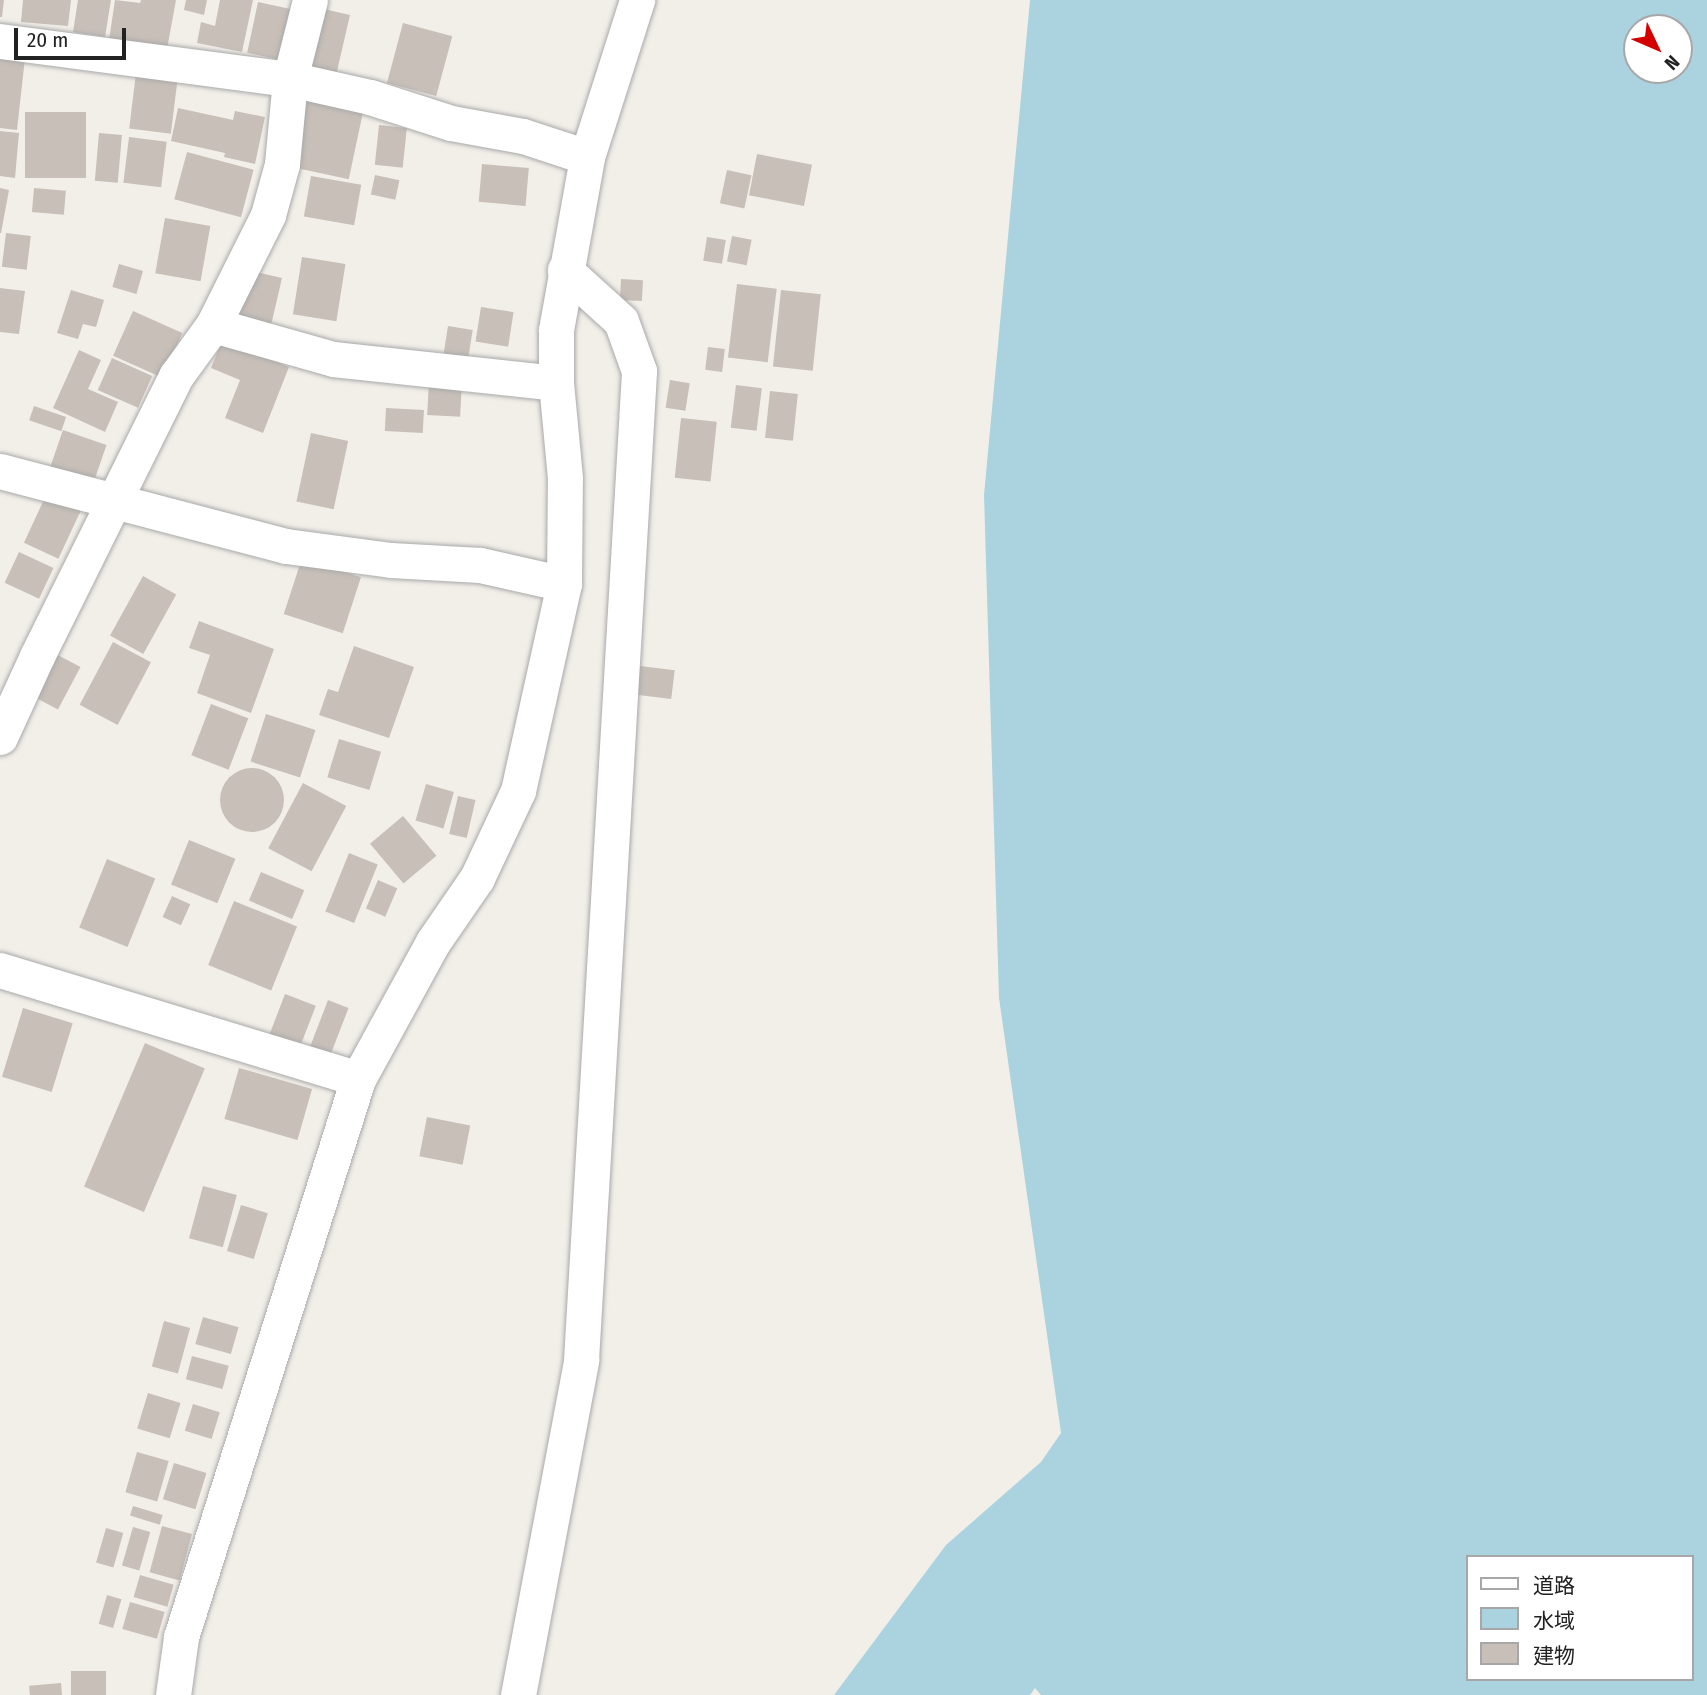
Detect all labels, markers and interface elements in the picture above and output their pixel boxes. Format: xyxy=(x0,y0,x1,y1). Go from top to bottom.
scale bar xyxy=(18,14,130,58)
north arrow xyxy=(1623,14,1693,84)
text: 20 m xyxy=(27,27,68,53)
text: N xyxy=(1660,50,1684,75)
legend xyxy=(1466,1555,1693,1681)
text: 道路 xyxy=(1533,1573,1575,1599)
text: 水域 xyxy=(1533,1608,1575,1634)
text: 建物 xyxy=(1533,1643,1575,1669)

